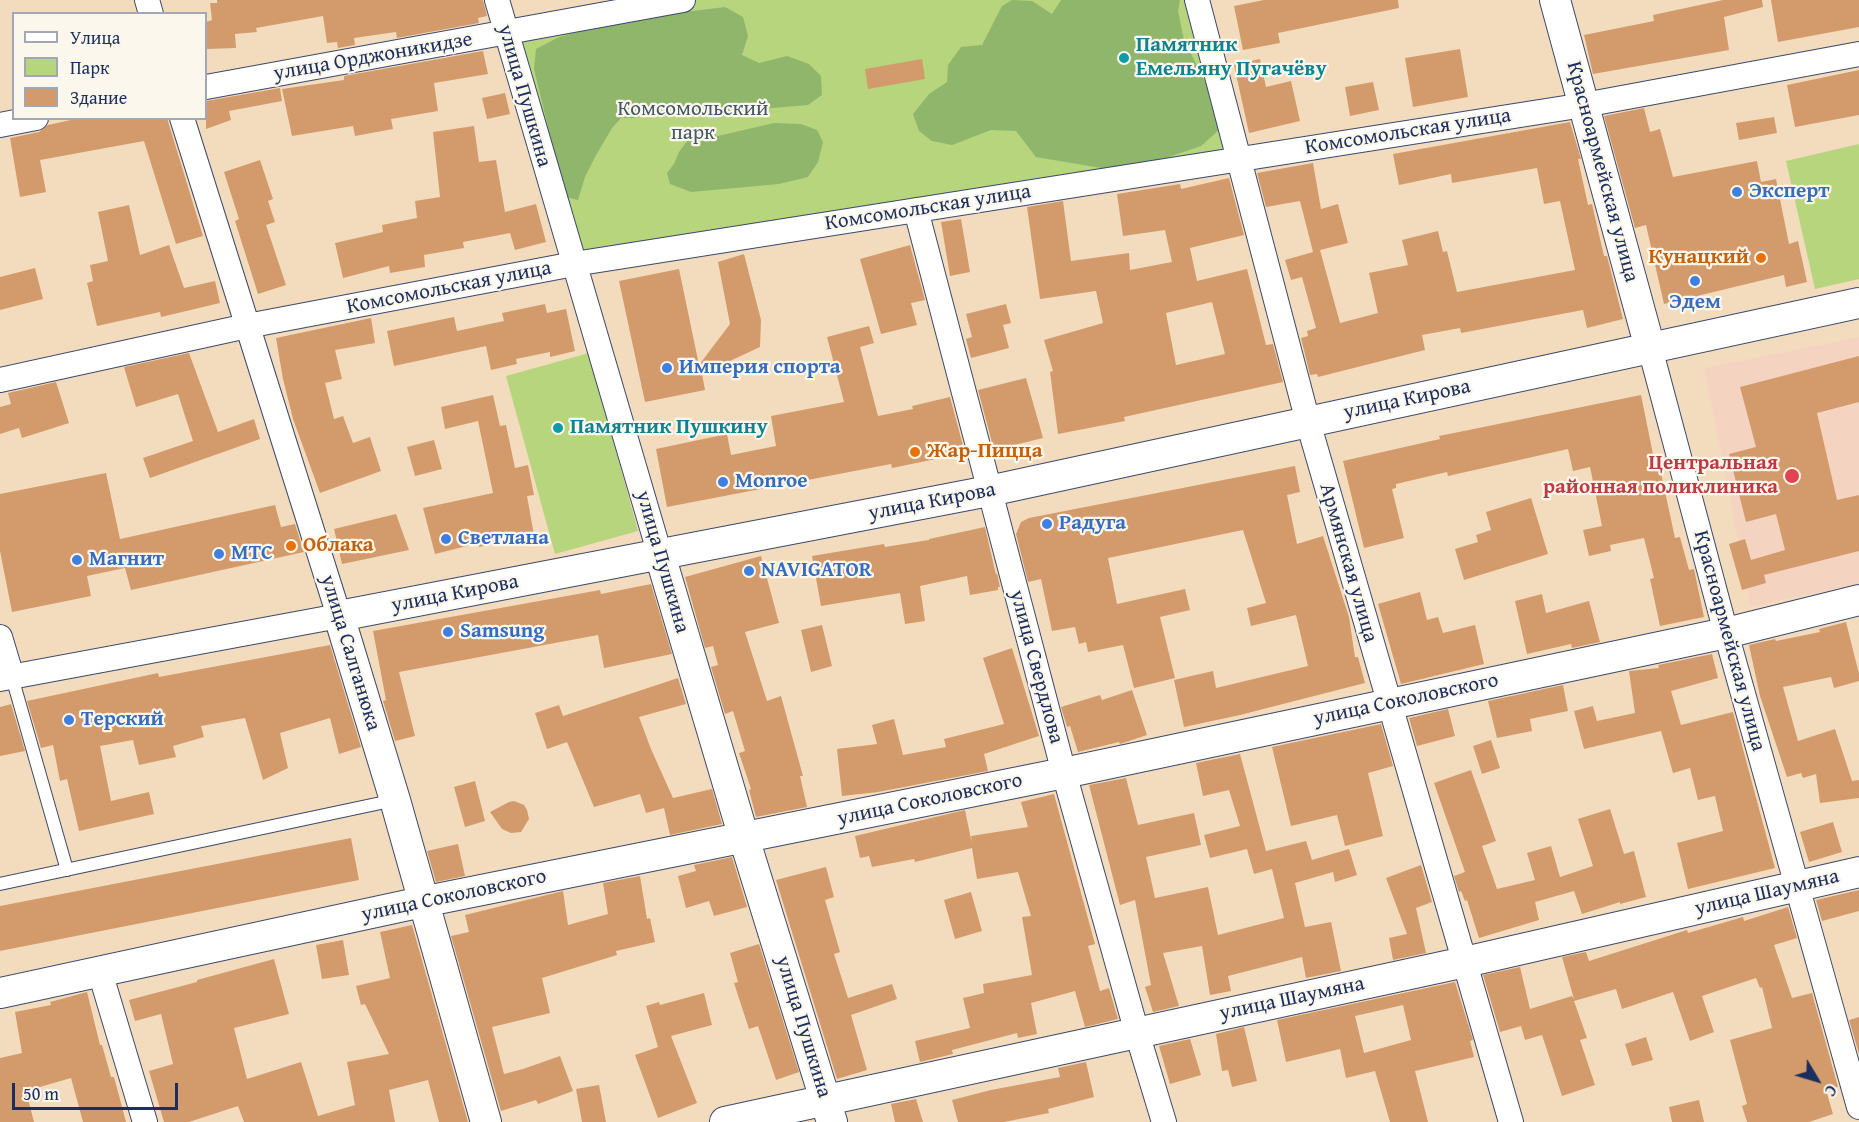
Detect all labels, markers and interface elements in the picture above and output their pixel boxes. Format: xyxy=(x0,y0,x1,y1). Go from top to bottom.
legend xyxy=(12,12,207,120)
street label: улица Пушкина xyxy=(492,22,556,170)
text: Улица xyxy=(70,24,120,51)
street label: улица Орджоникидзе xyxy=(272,27,474,87)
place label: Памятник Емельяну Пугачёву xyxy=(1136,33,1326,83)
marker: Памятник Емельяну Пугачёву xyxy=(1117,51,1131,65)
text: Парк xyxy=(70,54,109,81)
street label: Красноармейская улица xyxy=(1560,59,1644,285)
text: Здание xyxy=(70,84,127,111)
park label: Комсомольский парк xyxy=(617,97,769,147)
street label: Комсомольская улица xyxy=(1303,103,1513,161)
street label: Комсомольская улица xyxy=(823,179,1033,237)
place label: Эксперт xyxy=(1749,179,1830,205)
marker: Эксперт xyxy=(1730,185,1744,199)
place label: Кунацкий xyxy=(1648,245,1749,271)
marker: Кунацкий xyxy=(1754,251,1768,265)
street label: Комсомольская улица xyxy=(344,256,554,320)
marker: Эдем xyxy=(1688,274,1702,288)
place label: Эдем xyxy=(1669,290,1721,316)
place label: Империя спорта xyxy=(679,355,841,381)
marker: Империя спорта xyxy=(660,361,674,375)
street label: улица Кирова xyxy=(1341,374,1473,426)
place label: Памятник Пушкину xyxy=(570,415,767,441)
marker: Памятник Пушкину xyxy=(551,421,565,435)
place label: Жар-Пицца xyxy=(927,439,1042,465)
marker: Жар-Пицца xyxy=(908,445,922,459)
place label: Центральная районная поликлиника xyxy=(1543,451,1778,501)
marker: Центральная районная поликлиника xyxy=(1783,467,1801,485)
place label: Monroe xyxy=(735,469,807,495)
marker: Monroe xyxy=(716,475,730,489)
street label: улица Кирова xyxy=(866,477,998,527)
street label: Армянская улица xyxy=(1313,481,1383,645)
street label: улица Пушкина xyxy=(630,488,694,636)
place label: Радуга xyxy=(1059,511,1126,537)
marker: Радуга xyxy=(1040,517,1054,531)
place label: Светлана xyxy=(458,526,549,552)
street label: Красноармейская улица xyxy=(1687,528,1771,754)
marker: Светлана xyxy=(439,532,453,546)
place label: Облака xyxy=(303,533,374,559)
marker: Облака xyxy=(284,539,298,553)
place label: МТС xyxy=(231,541,273,567)
place label: Магнит xyxy=(89,547,164,573)
marker: МТС xyxy=(212,547,226,561)
marker: Магнит xyxy=(70,553,84,567)
place label: NAVIGATOR xyxy=(761,558,872,584)
marker: NAVIGATOR xyxy=(742,564,756,578)
street label: улица Кирова xyxy=(389,569,521,619)
street label: улица Салганюка xyxy=(314,572,386,734)
street label: улица Свердлова xyxy=(1003,587,1069,747)
place label: Samsung xyxy=(460,619,544,645)
marker: Samsung xyxy=(441,625,455,639)
street label: улица Соколовского xyxy=(1311,668,1501,732)
place label: Терский xyxy=(81,707,164,733)
marker: Терский xyxy=(62,713,76,727)
street label: улица Соколовского xyxy=(835,768,1025,832)
street label: улица Соколовского xyxy=(359,864,549,928)
street label: улица Шаумяна xyxy=(1692,864,1842,922)
street label: улица Пушкина xyxy=(769,953,837,1101)
street label: улица Шаумяна xyxy=(1217,971,1367,1027)
north arrow xyxy=(1787,1050,1847,1110)
scale bar xyxy=(15,1071,182,1109)
text: 50 m xyxy=(23,1080,59,1107)
text: С xyxy=(1819,1080,1843,1102)

